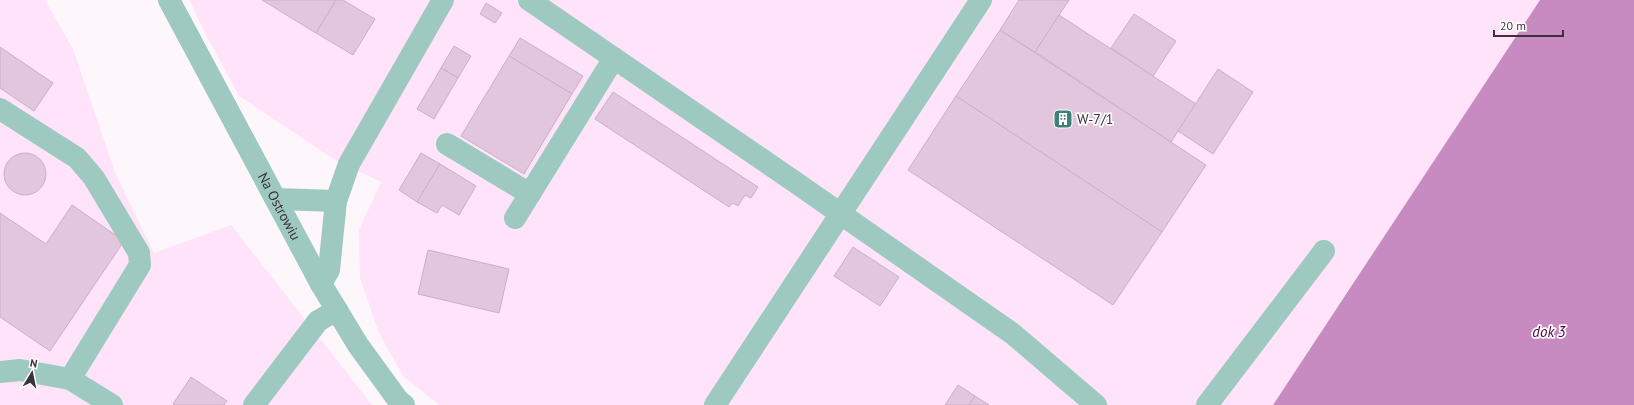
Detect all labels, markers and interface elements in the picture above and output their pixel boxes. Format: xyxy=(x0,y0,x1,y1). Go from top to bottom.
scale bar xyxy=(1494,12,1563,38)
text: 20 m xyxy=(1500,18,1526,33)
building icon: W-7/1 xyxy=(1052,108,1074,130)
place label: W-7/1 xyxy=(1077,110,1114,128)
street label: Na Ostrowiu xyxy=(254,169,305,243)
water label: dok 3 xyxy=(1532,322,1566,341)
north arrow xyxy=(12,353,52,393)
text: N xyxy=(29,356,39,371)

